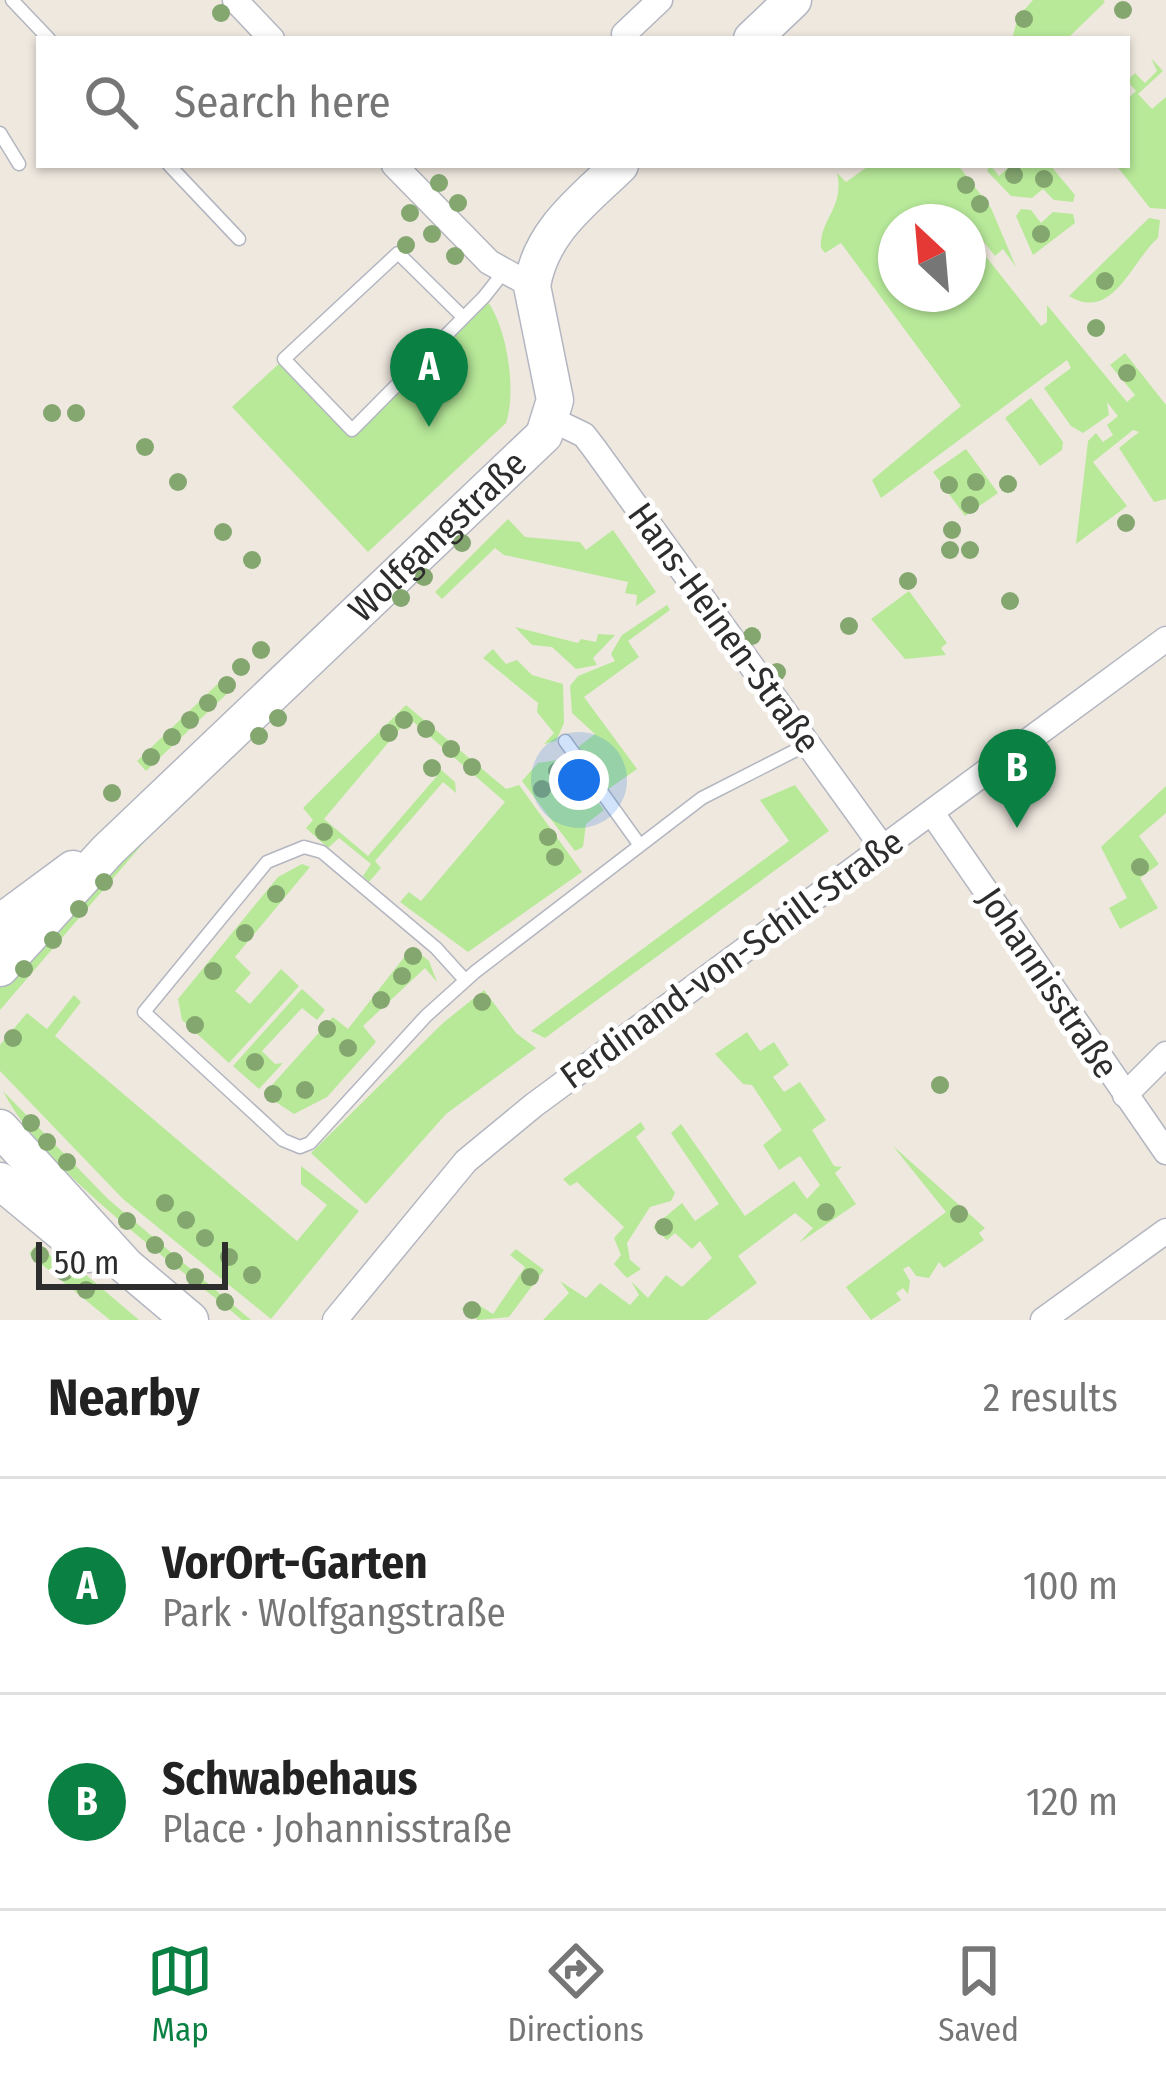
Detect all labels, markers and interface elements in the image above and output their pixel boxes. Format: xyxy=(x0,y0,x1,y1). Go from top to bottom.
search box xyxy=(36,36,1130,168)
icon: search xyxy=(78,69,144,135)
text: Search here xyxy=(174,75,391,129)
north arrow xyxy=(878,204,986,312)
pin: A xyxy=(390,328,468,427)
street label: Wolfgangstraße xyxy=(340,441,536,631)
street label: Hans-Heinen-Straße xyxy=(618,494,830,762)
pin: B xyxy=(978,729,1056,828)
your location xyxy=(549,750,609,810)
street label: Ferdinand-von-Schill-Straße xyxy=(552,820,912,1098)
street label: Johannisstraße xyxy=(968,879,1128,1087)
scale bar xyxy=(36,1236,228,1289)
text: 50 m xyxy=(54,1243,119,1283)
text: Nearby xyxy=(48,1367,200,1429)
text: 2 results xyxy=(983,1375,1118,1421)
text: VorOrt-Garten xyxy=(162,1536,428,1590)
text: A xyxy=(76,1563,98,1609)
text: 100 m xyxy=(1023,1563,1118,1609)
text: Park · Wolfgangstraße xyxy=(162,1590,506,1636)
text: Schwabehaus xyxy=(162,1752,417,1806)
text: B xyxy=(76,1779,98,1825)
text: 120 m xyxy=(1026,1779,1118,1825)
text: Place · Johannisstraße xyxy=(162,1806,512,1852)
tab: Map xyxy=(147,1938,213,2050)
tab: Directions xyxy=(507,1938,644,2050)
tab: Saved xyxy=(938,1938,1019,2050)

